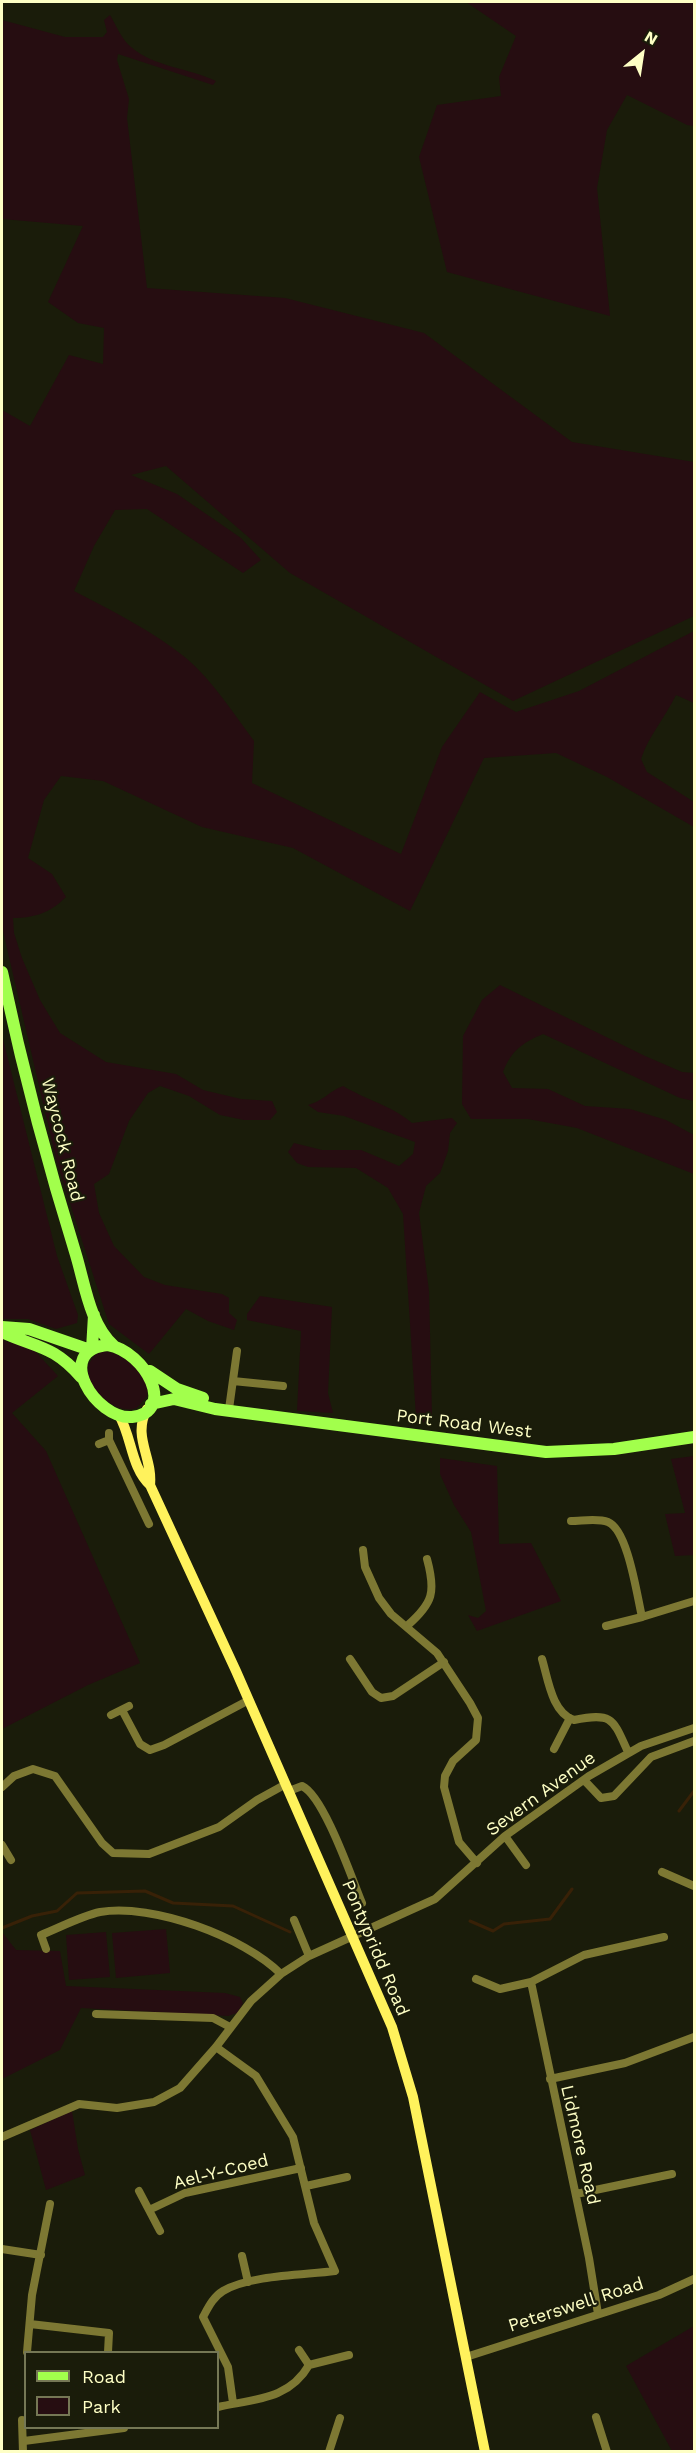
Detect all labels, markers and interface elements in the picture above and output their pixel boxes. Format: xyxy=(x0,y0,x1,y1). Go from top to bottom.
north arrow xyxy=(612,24,672,84)
text: N xyxy=(641,27,661,49)
street label: Waycock Road xyxy=(36,1076,88,1204)
street label: Port Road West xyxy=(395,1405,533,1443)
street label: Severn Avenue xyxy=(482,1747,600,1841)
street label: Pontypridd Road xyxy=(337,1877,413,2019)
street label: Lidmore Road xyxy=(556,2083,604,2207)
street label: Ael-Y-Coed xyxy=(171,2150,271,2194)
street label: Peterswell Road xyxy=(506,2273,646,2337)
legend xyxy=(24,2351,219,2429)
text: Road xyxy=(82,2366,126,2387)
text: Park xyxy=(82,2396,121,2417)

